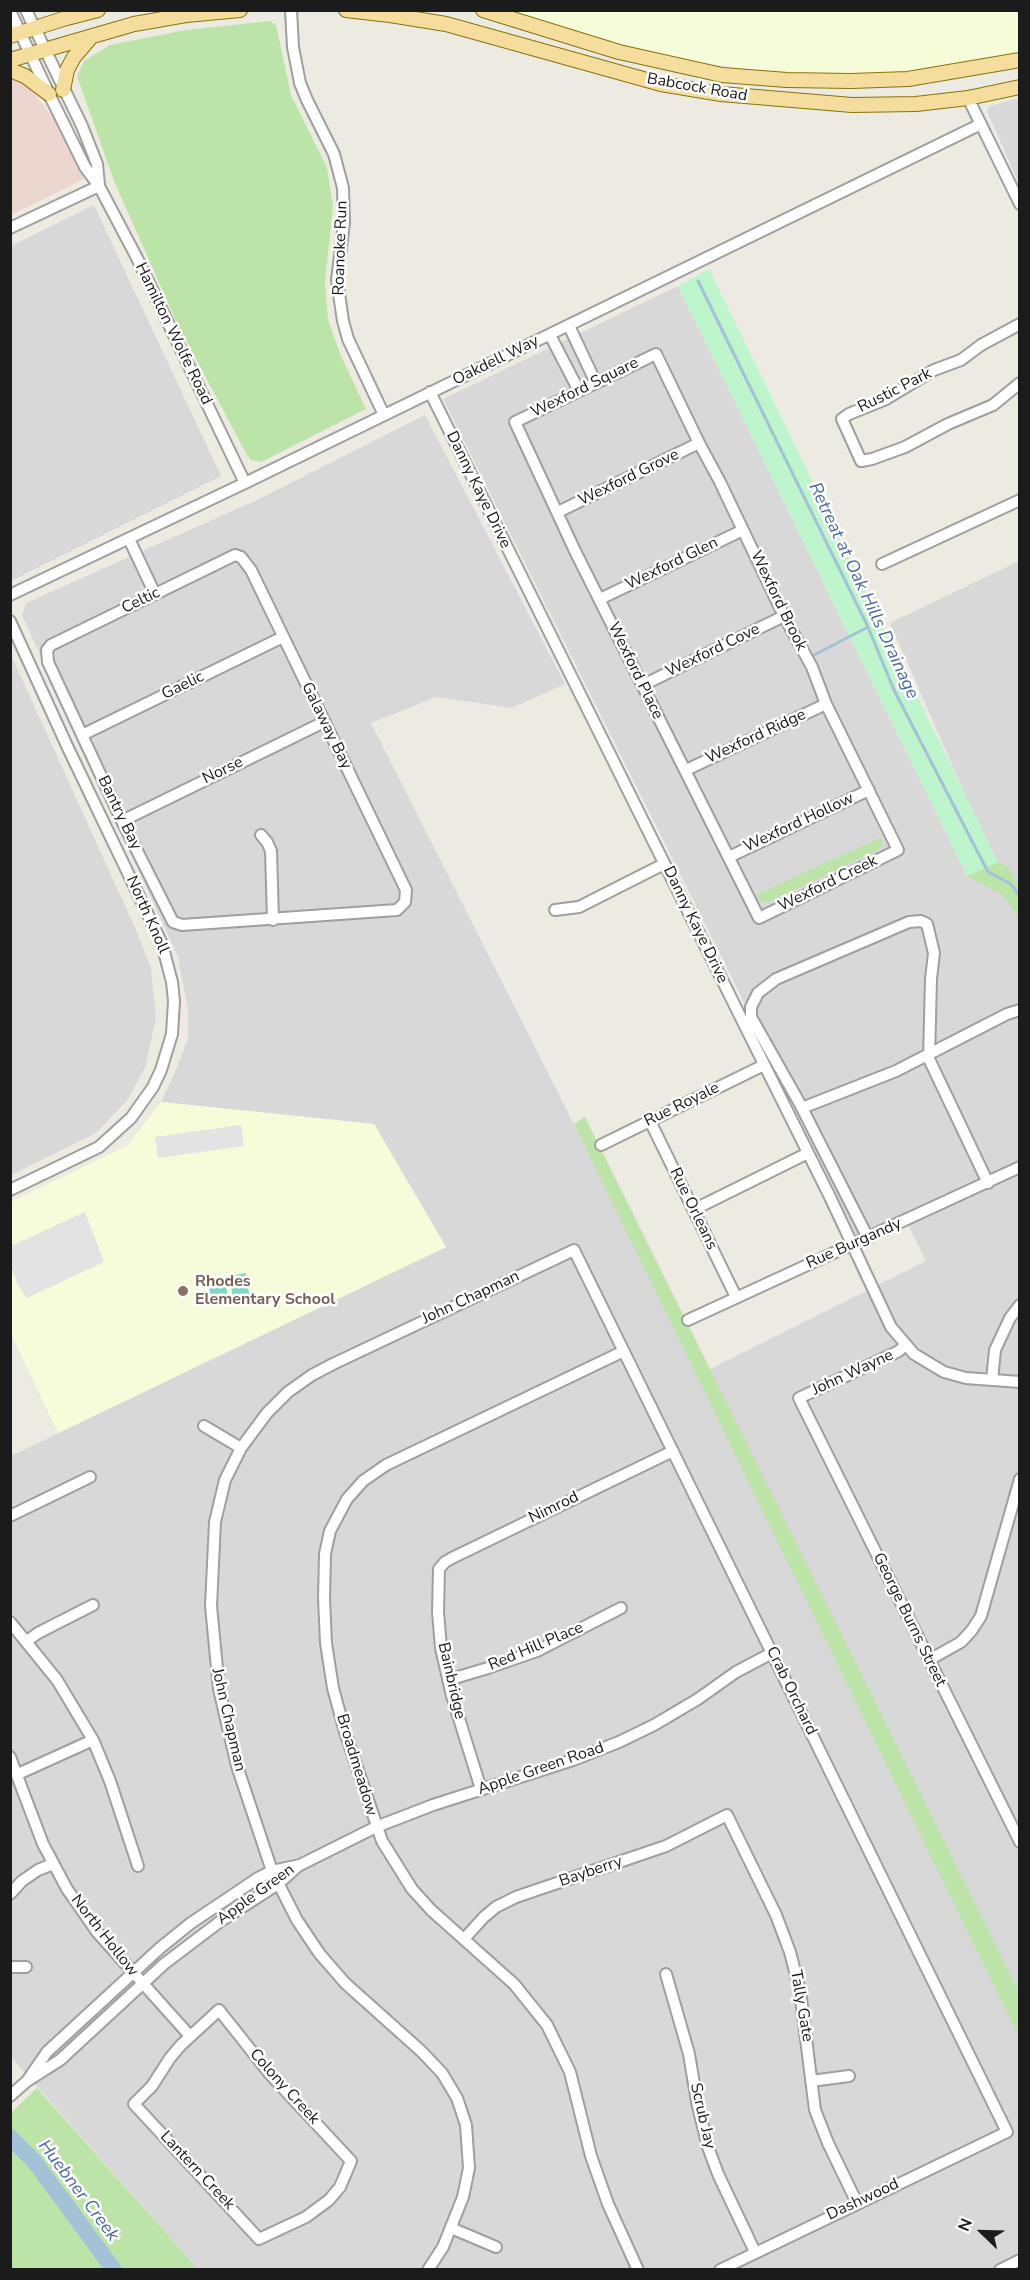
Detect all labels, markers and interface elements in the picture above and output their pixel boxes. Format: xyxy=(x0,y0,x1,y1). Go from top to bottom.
street label: Babcock Road xyxy=(645,70,749,106)
street label: Roanoke Run xyxy=(330,200,352,296)
street label: Hamilton Wolfe Road xyxy=(130,260,216,408)
street label: Oakdell Way xyxy=(450,332,542,390)
street label: Wexford Square xyxy=(528,354,642,422)
street label: Rustic Park xyxy=(855,364,935,418)
street label: Danny Kaye Drive xyxy=(441,428,515,552)
street label: Wexford Grove xyxy=(576,445,682,511)
water label: Retreat at Oak Hills Drainage xyxy=(803,479,923,703)
street label: Wexford Glen xyxy=(623,533,721,595)
street label: Wexford Brook xyxy=(746,548,810,654)
street label: Celtic xyxy=(119,584,163,618)
street label: Wexford Place xyxy=(603,619,667,723)
street label: Wexford Cove xyxy=(663,620,763,682)
street label: Gaelic xyxy=(159,668,207,704)
street label: Galaway Bay xyxy=(297,679,355,773)
street label: Wexford Ridge xyxy=(703,705,809,769)
street label: Norse xyxy=(200,753,246,789)
street label: Bantry Bay xyxy=(93,773,145,853)
street label: Wexford Hollow xyxy=(741,789,857,857)
street label: Wexford Creek xyxy=(775,852,881,916)
street label: Danny Kaye Drive xyxy=(658,863,732,987)
street label: North Knoll xyxy=(121,873,173,957)
street label: Rue Royale xyxy=(641,1079,723,1131)
street label: Rue Orleans xyxy=(665,1165,721,1253)
street label: Rue Burgandy xyxy=(803,1214,905,1274)
street label: John Chapman xyxy=(419,1267,523,1329)
place label: Rhodes Elementary School xyxy=(195,1272,335,1310)
marker: Rhodes Elementary School xyxy=(176,1284,190,1298)
street label: John Wayne xyxy=(809,1346,897,1400)
street label: Nimrod xyxy=(526,1488,582,1528)
street label: George Burns Street xyxy=(868,1550,950,1690)
street label: Red Hill Place xyxy=(486,1618,586,1676)
street label: Bainbridge xyxy=(433,1641,469,1721)
street label: Crab Orchard xyxy=(761,1644,821,1738)
street label: John Chapman xyxy=(207,1667,249,1773)
street label: Broadmeadow xyxy=(331,1712,381,1818)
street label: Apple Green Road xyxy=(475,1738,607,1800)
street label: Bayberry xyxy=(557,1852,625,1892)
street label: Apple Green xyxy=(214,1861,298,1929)
street label: North Hollow xyxy=(66,1891,142,1981)
street label: Tally Gate xyxy=(785,1969,817,2043)
street label: Colony Creek xyxy=(245,2045,323,2129)
street label: Scrub Jay xyxy=(685,2081,719,2151)
street label: Lantern Creek xyxy=(156,2128,238,2214)
water label: Huebner Creek xyxy=(33,2136,123,2246)
street label: Dashwood xyxy=(824,2175,902,2225)
north arrow xyxy=(952,2202,1012,2262)
text: N xyxy=(953,2215,978,2235)

